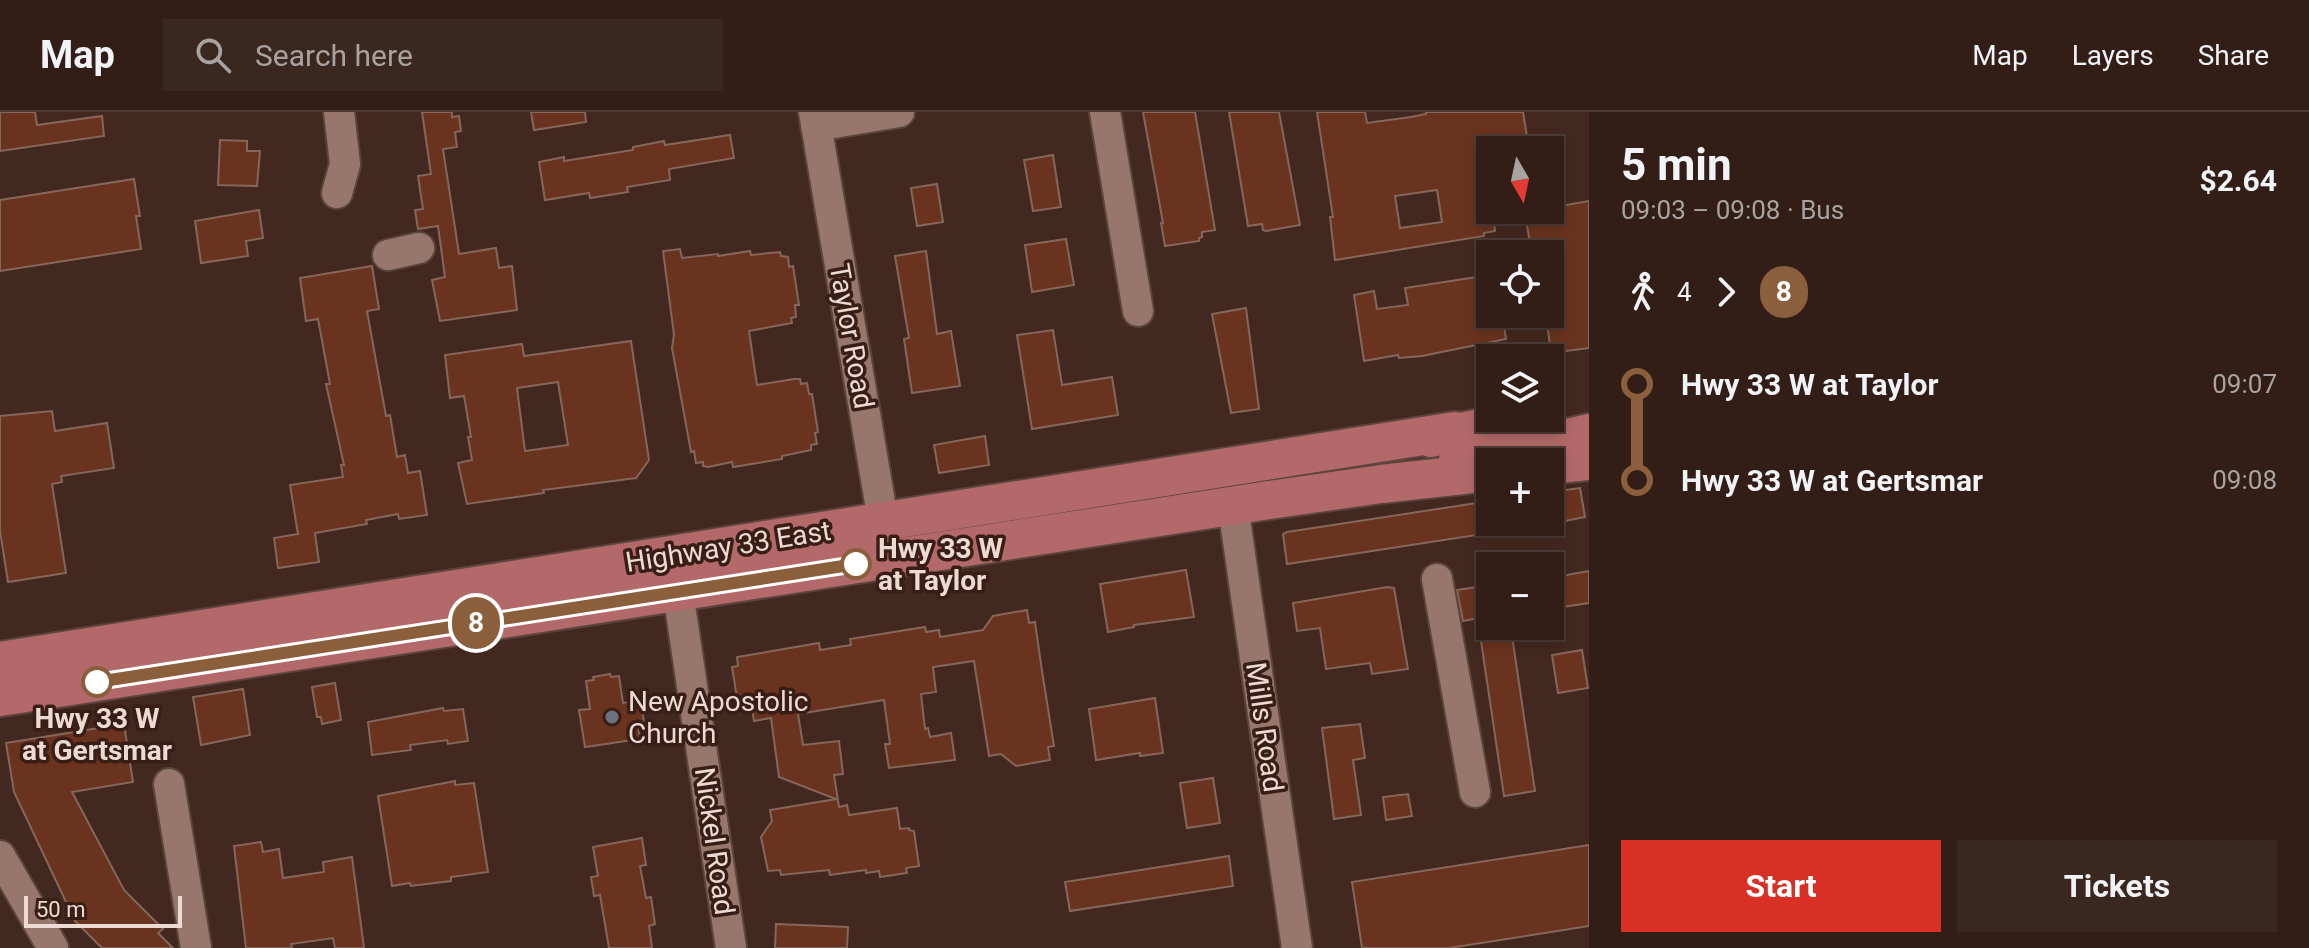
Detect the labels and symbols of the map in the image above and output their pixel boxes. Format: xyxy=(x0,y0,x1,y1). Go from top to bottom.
north arrow xyxy=(1476,136,1564,224)
street label: Taylor Road xyxy=(823,261,881,411)
street label: Highway 33 East xyxy=(623,514,833,579)
place label: Hwy 33 W at Taylor xyxy=(878,532,1003,597)
marker: Hwy 33 W at Taylor xyxy=(841,549,871,579)
line badge: 8 xyxy=(450,597,502,649)
street label: Mills Road xyxy=(1239,660,1290,794)
marker: Hwy 33 W at Gertsmar xyxy=(82,667,112,697)
place label: New Apostolic Church xyxy=(628,685,808,750)
place label: Hwy 33 W at Gertsmar xyxy=(22,702,172,767)
marker: New Apostolic Church xyxy=(603,708,621,726)
street label: Nickel Road xyxy=(688,765,741,917)
scale bar xyxy=(24,892,182,928)

